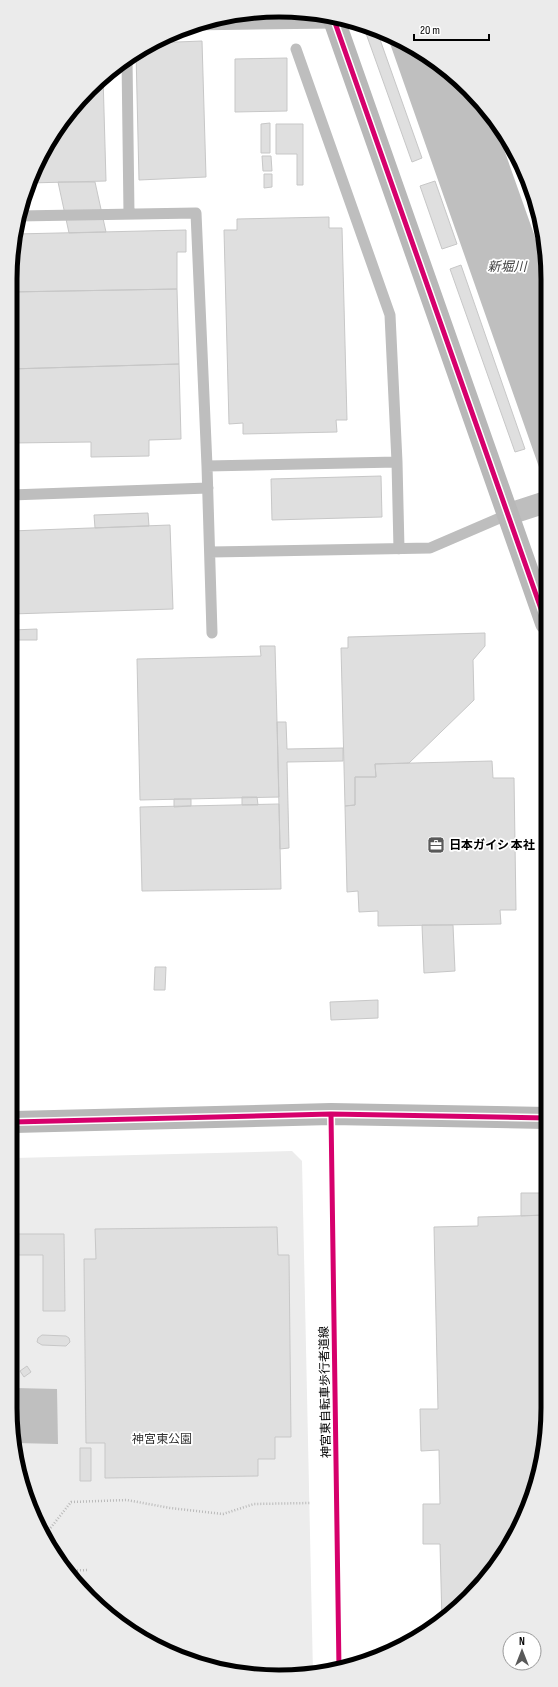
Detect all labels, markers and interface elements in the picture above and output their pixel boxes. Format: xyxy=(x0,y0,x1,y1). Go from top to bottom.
scale bar xyxy=(414,16,489,42)
text: 20 m xyxy=(420,23,440,38)
water label: 新堀川 xyxy=(487,259,528,275)
office icon: 日本ガイシ 本社 xyxy=(426,835,446,855)
place label: 日本ガイシ 本社 xyxy=(449,838,535,853)
street label: 神宮東自転車歩行者道線 xyxy=(317,1326,334,1458)
park label: 神宮東公園 xyxy=(132,1432,192,1447)
north arrow xyxy=(502,1631,542,1671)
text: N xyxy=(519,1635,525,1648)

